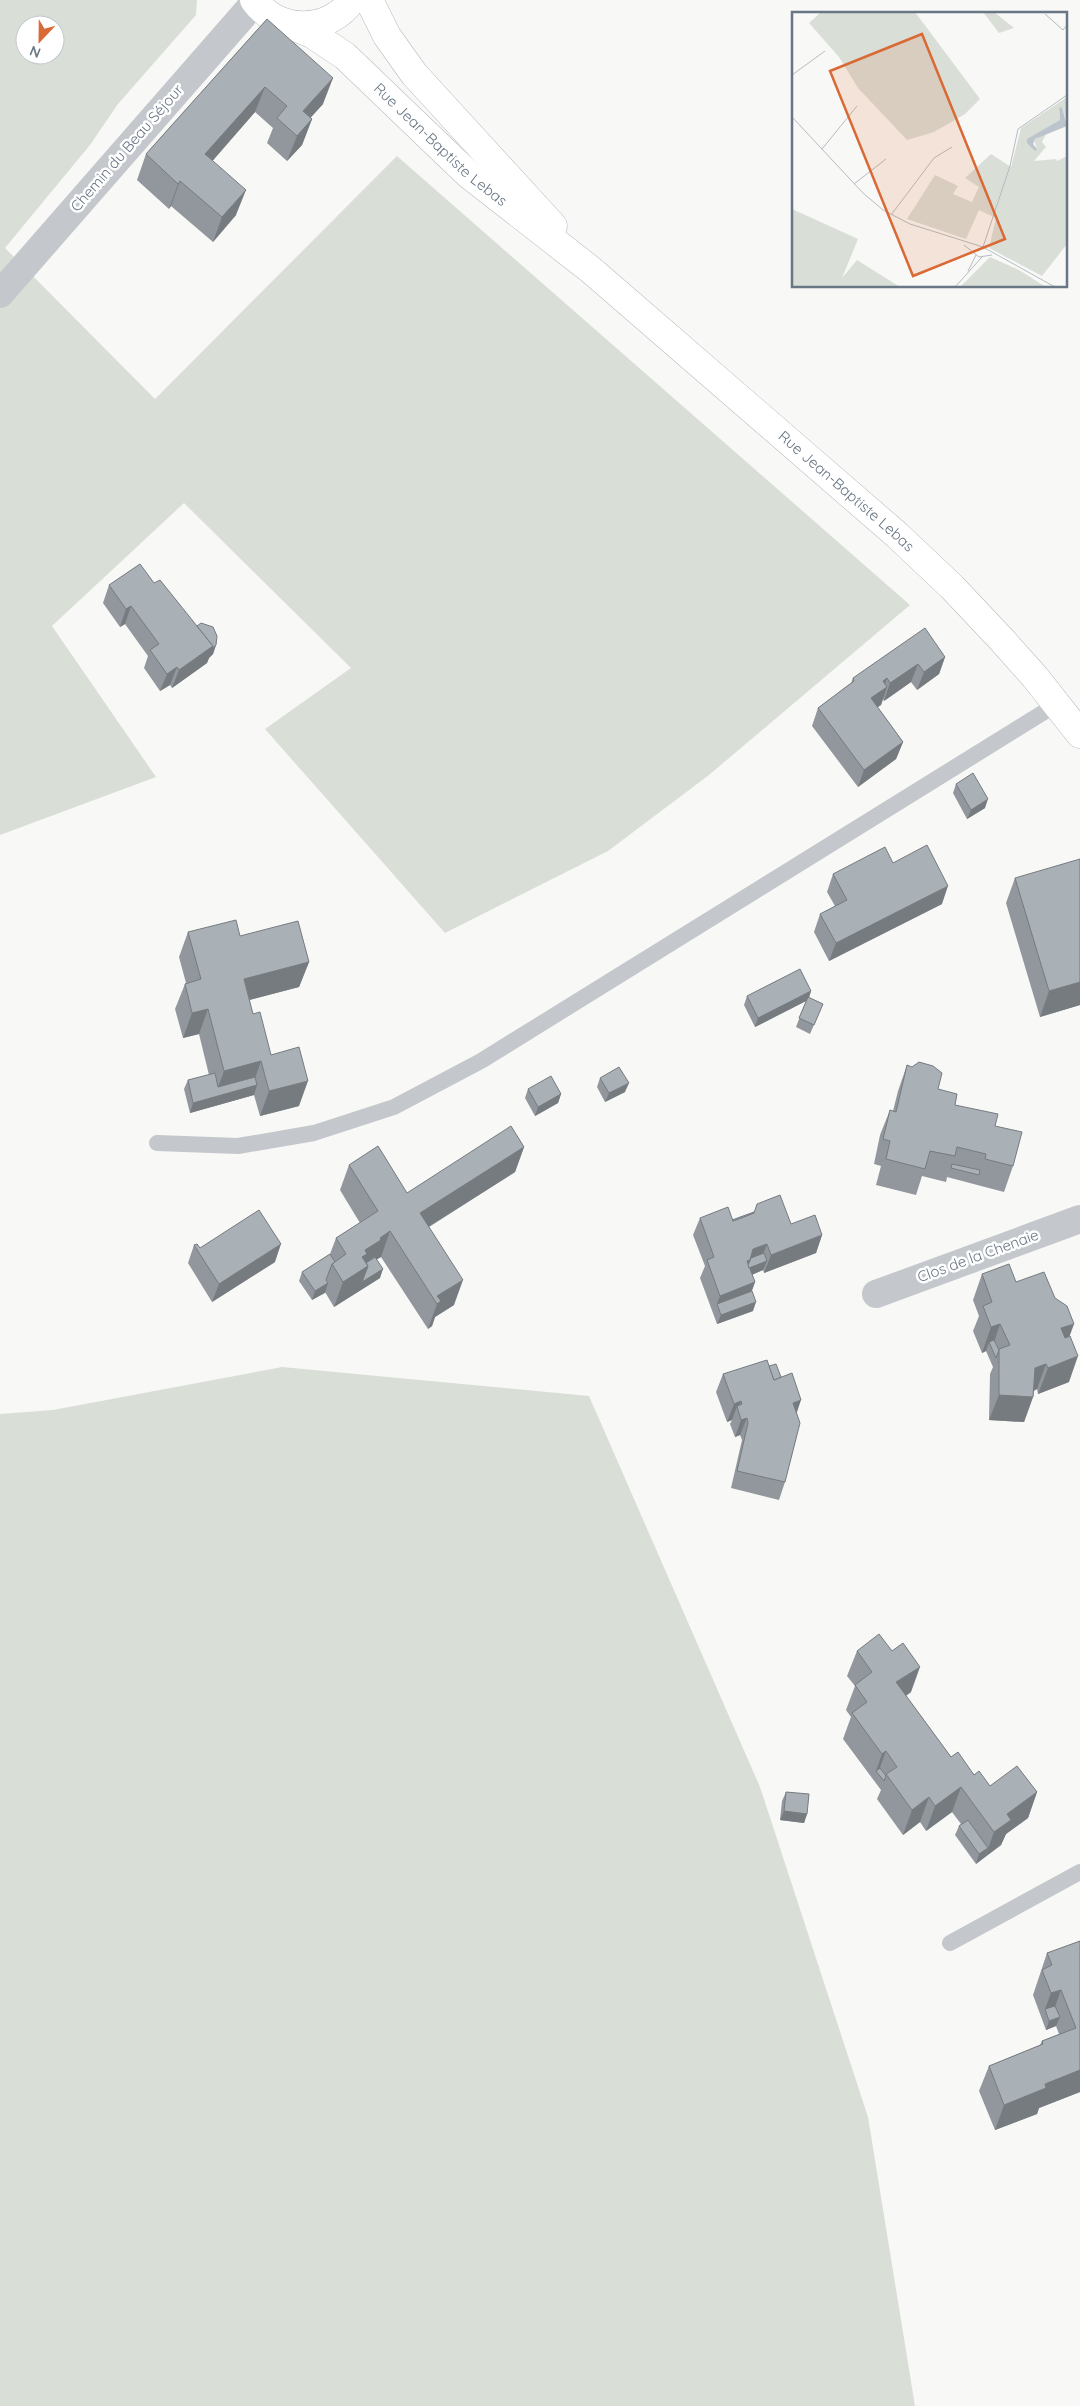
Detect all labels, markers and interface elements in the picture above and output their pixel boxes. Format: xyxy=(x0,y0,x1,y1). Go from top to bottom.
inset map xyxy=(792,12,1068,288)
north arrow xyxy=(15,15,65,65)
text: N xyxy=(27,42,43,62)
street label: Rue Jean-Baptiste Lebas xyxy=(370,79,511,210)
street label: Chemin du Beau Séjour xyxy=(66,80,187,215)
street label: Rue Jean-Baptiste Lebas xyxy=(775,427,919,555)
street label: Clos de la Chenaie xyxy=(915,1225,1041,1286)

